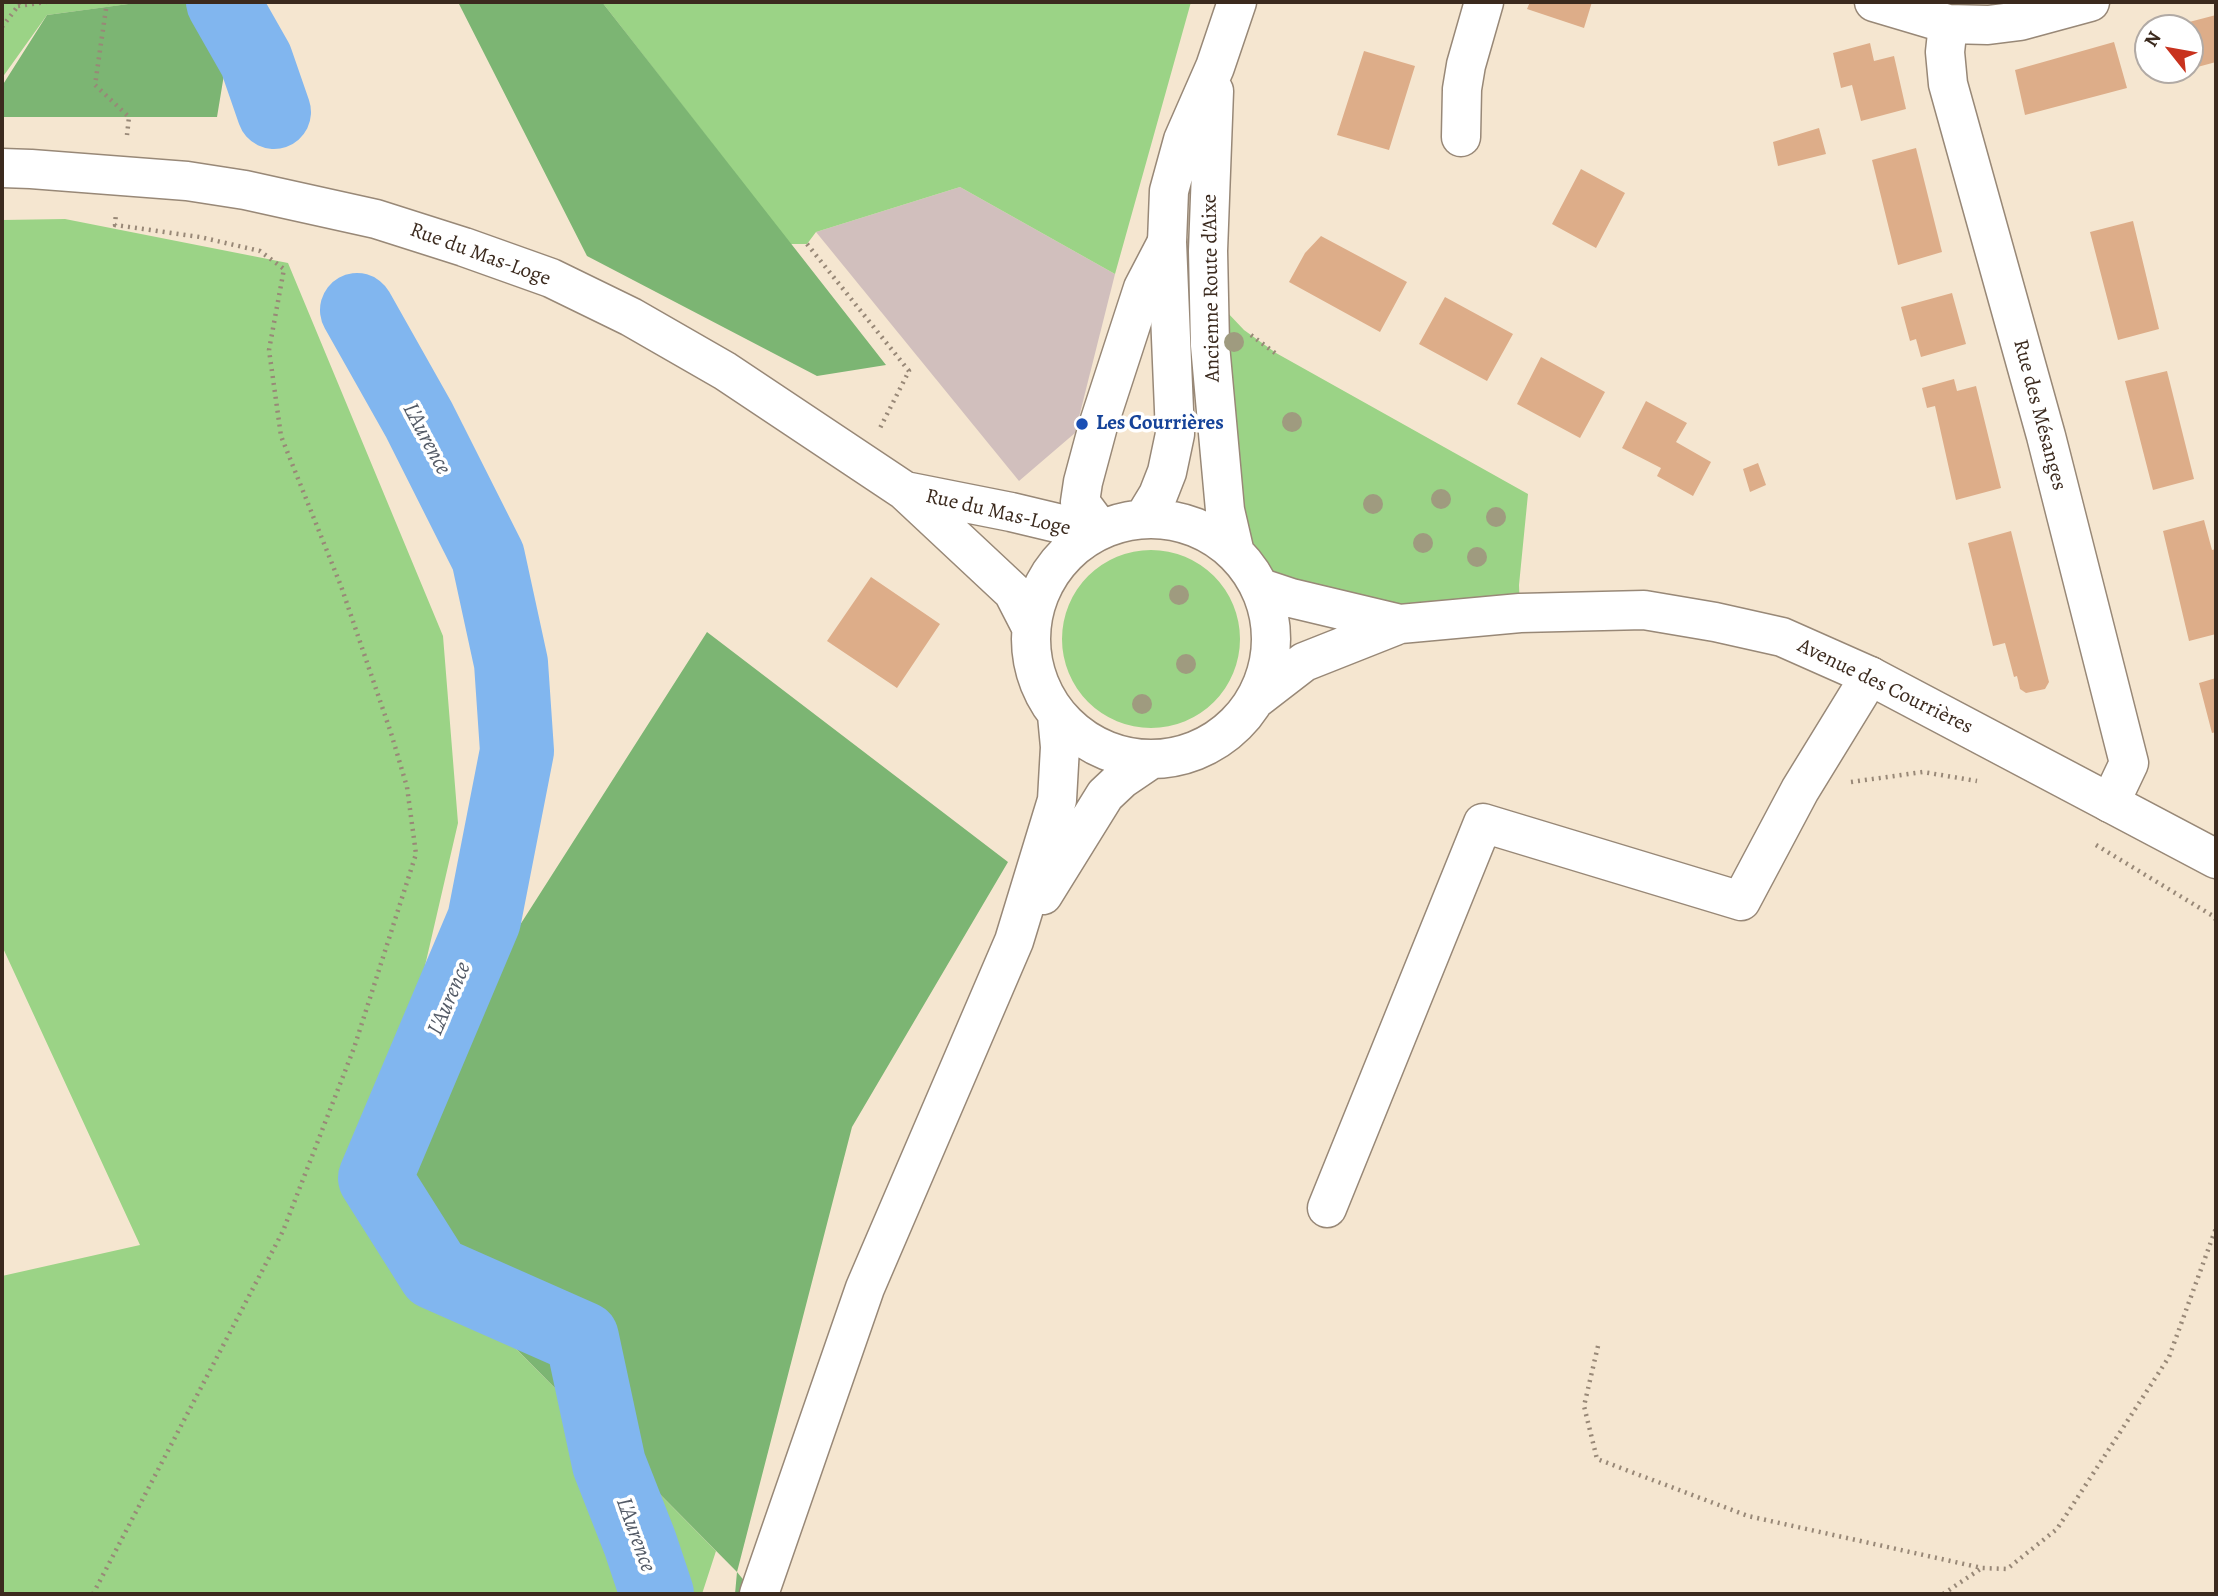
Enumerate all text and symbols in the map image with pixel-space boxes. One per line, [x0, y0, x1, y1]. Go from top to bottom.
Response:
north arrow [2134, 14, 2204, 84]
text: N [2138, 27, 2167, 52]
street label: Ancienne Route d'Aixe [1198, 194, 1226, 382]
street label: Rue du Mas-Loge [406, 218, 554, 292]
street label: Rue des Mésanges [2007, 337, 2071, 493]
water label: L'Aurence [396, 398, 456, 480]
place label: Les Courrières [1096, 411, 1224, 437]
marker: Les Courrières [1074, 416, 1090, 432]
street label: Rue du Mas-Loge [923, 484, 1073, 542]
street label: Avenue des Courrières [1793, 634, 1977, 740]
water label: L'Aurence [422, 958, 478, 1040]
water label: L'Aurence [609, 1494, 661, 1576]

